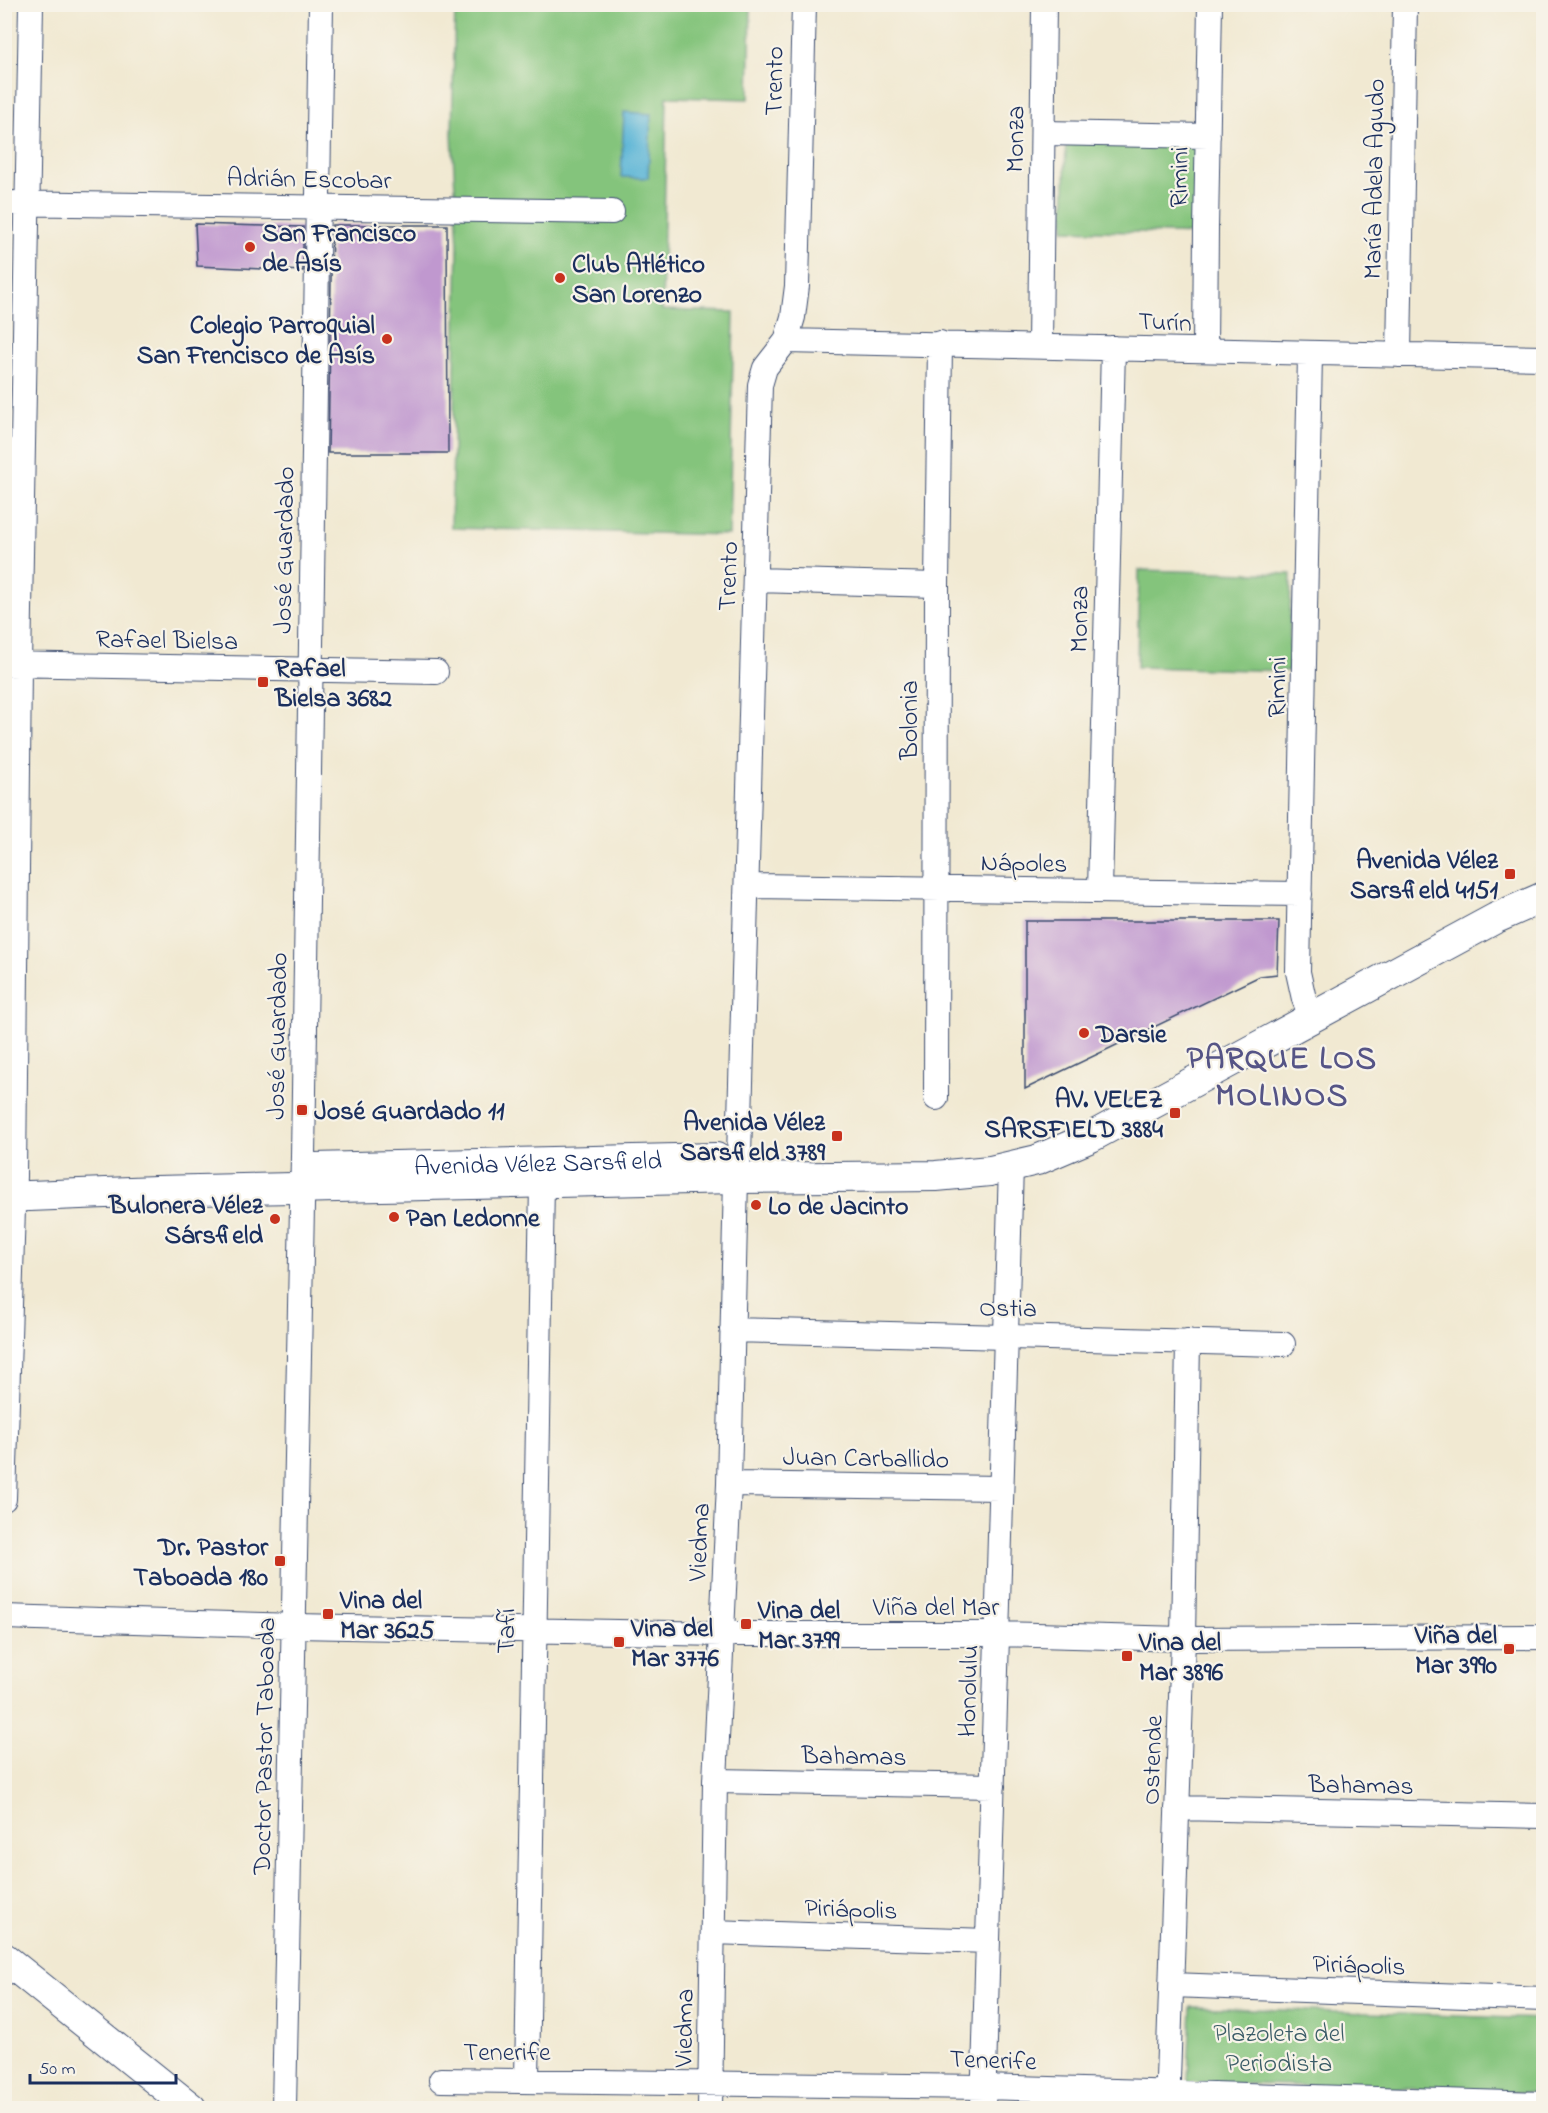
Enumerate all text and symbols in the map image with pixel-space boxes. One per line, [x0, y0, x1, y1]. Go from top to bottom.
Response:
street label: Trento [756, 46, 796, 116]
street label: María Adela Agudo [1355, 78, 1397, 280]
street label: Monza [997, 105, 1037, 173]
street label: Rimini [1161, 146, 1201, 208]
street label: Adrián Escobar [226, 161, 393, 201]
place label: San Francisco de Asís [262, 216, 416, 284]
marker: San Francisco de Asís [243, 240, 257, 254]
place label: Club Atlético San Lorenzo [572, 247, 705, 315]
marker: Club Atlético San Lorenzo [553, 271, 567, 285]
street label: Turín [1137, 304, 1192, 344]
place label: Colegio Parroquial San Frencisco de Asís [137, 308, 375, 376]
marker: Colegio Parroquial San Frencisco de Asís [380, 332, 394, 346]
street label: José Guardado [266, 466, 306, 634]
street label: Trento [710, 541, 750, 612]
street label: Monza [1061, 585, 1101, 653]
street label: Rafael Bielsa [95, 622, 239, 662]
place label: Rafael Bielsa 3682 [274, 651, 392, 719]
street label: Rimini [1259, 656, 1299, 718]
marker: Rafael Bielsa 3682 [256, 675, 270, 689]
street label: Bolonia [892, 680, 930, 761]
place label: Avenida Vélez Sarsfield 4151 [1350, 843, 1499, 911]
street label: Nápoles [980, 845, 1068, 885]
marker: Avenida Vélez Sarsfield 4151 [1503, 867, 1517, 881]
street label: José Guardado [259, 952, 299, 1120]
place label: Darsie [1095, 1017, 1168, 1055]
marker: Darsie [1077, 1026, 1091, 1040]
district label: PARQUE LOS MOLINOS [1187, 1037, 1377, 1121]
place label: AV. VELEZ SARSFIELD 3884 [984, 1082, 1163, 1150]
place label: José Guardado 11 [314, 1094, 505, 1132]
marker: José Guardado 11 [295, 1103, 309, 1117]
place label: Avenida Vélez Sarsfield 3789 [680, 1105, 826, 1173]
marker: AV. VELEZ SARSFIELD 3884 [1168, 1106, 1182, 1120]
marker: Avenida Vélez Sarsfield 3789 [830, 1129, 844, 1143]
street label: Avenida Vélez Sarsfield [414, 1143, 663, 1188]
place label: Bulonera Vélez Sársfield [108, 1188, 264, 1256]
place label: Lo de Jacinto [768, 1189, 908, 1227]
marker: Lo de Jacinto [749, 1198, 763, 1212]
place label: Pan Ledonne [406, 1201, 541, 1239]
marker: Pan Ledonne [387, 1210, 401, 1224]
marker: Bulonera Vélez Sársfield [268, 1212, 282, 1226]
street label: Ostia [979, 1290, 1037, 1330]
street label: Juan Carballido [782, 1440, 950, 1480]
street label: Viedma [680, 1502, 722, 1583]
place label: Dr. Pastor Taboada 180 [133, 1530, 269, 1598]
marker: Dr. Pastor Taboada 180 [273, 1554, 287, 1568]
place label: Vina del Mar 3625 [339, 1583, 434, 1651]
street label: Viña del Mar [872, 1590, 1000, 1628]
place label: Vina del Mar 3799 [757, 1593, 841, 1661]
marker: Vina del Mar 3625 [321, 1607, 335, 1621]
street label: Tafí [489, 1608, 527, 1654]
place label: Vina del Mar 3776 [630, 1611, 720, 1679]
street label: Doctor Pastor Taboada [245, 1617, 287, 1876]
marker: Vina del Mar 3799 [739, 1617, 753, 1631]
place label: Viña del Mar 3990 [1414, 1618, 1497, 1686]
place label: Vina del Mar 3896 [1138, 1625, 1224, 1693]
marker: Vina del Mar 3776 [612, 1635, 626, 1649]
marker: Viña del Mar 3990 [1502, 1642, 1516, 1656]
street label: Honolulu [949, 1644, 991, 1738]
marker: Vina del Mar 3896 [1120, 1649, 1134, 1663]
street label: Ostende [1133, 1714, 1175, 1806]
street label: Bahamas [800, 1738, 907, 1778]
street label: Bahamas [1307, 1767, 1414, 1807]
street label: Piriápolis [804, 1890, 898, 1932]
street label: Piriápolis [1312, 1946, 1406, 1988]
street label: Viedma [666, 1988, 706, 2069]
park label: Plazoleta del Periodista [1213, 2016, 1345, 2084]
street label: Tenerife [463, 2035, 551, 2073]
street label: Tenerife [949, 2041, 1038, 2083]
scale bar [30, 2047, 176, 2085]
text: 50 m [39, 2057, 76, 2083]

